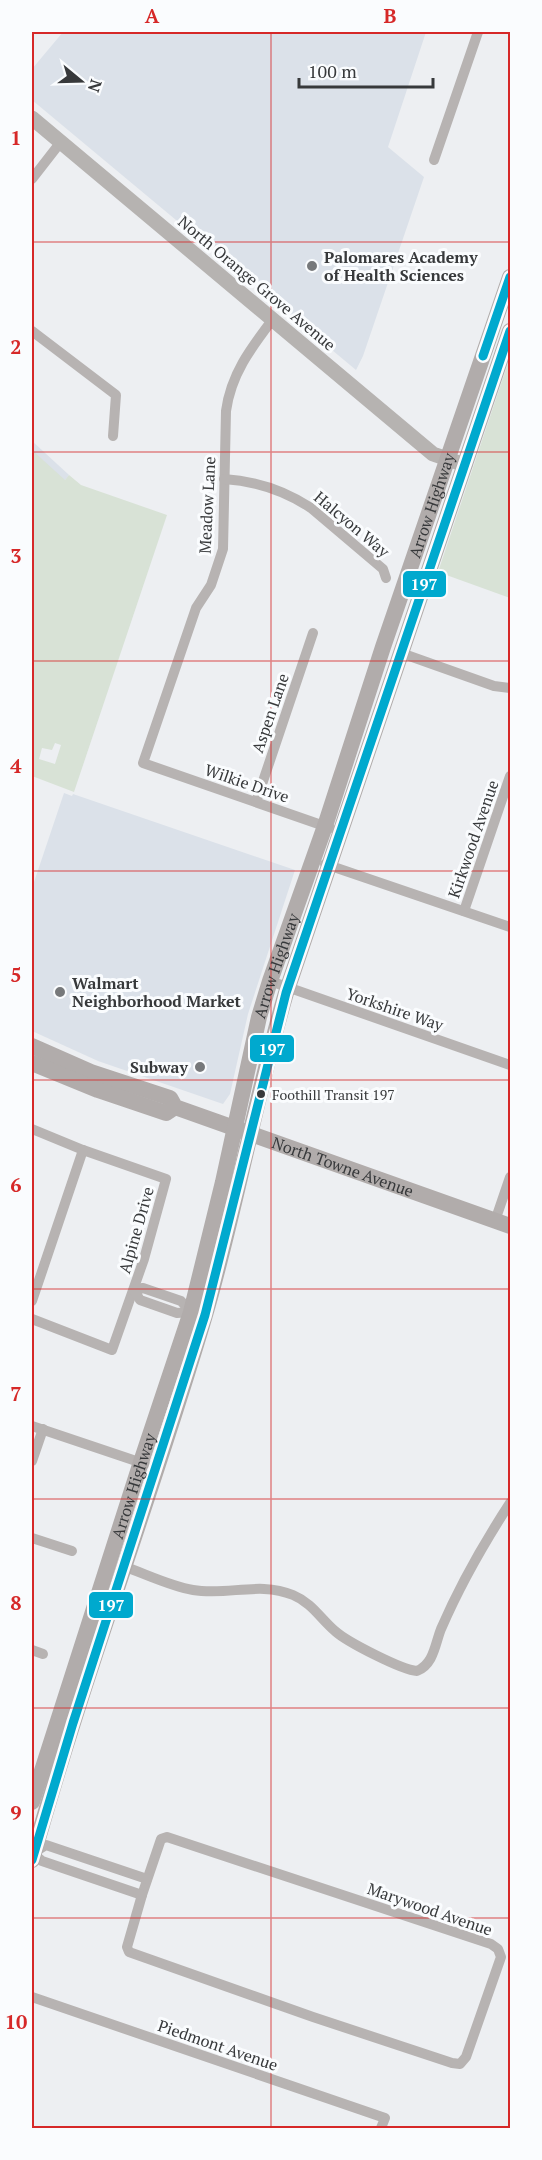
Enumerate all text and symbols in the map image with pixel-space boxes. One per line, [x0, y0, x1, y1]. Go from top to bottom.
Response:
text: A [145, 2, 160, 29]
text: B [384, 2, 397, 29]
north arrow [51, 51, 111, 111]
scale bar [299, 51, 432, 89]
text: 100 m [308, 59, 357, 83]
text: N [83, 77, 108, 95]
text: 1 [10, 124, 22, 151]
street label: North Orange Grove Avenue [174, 210, 340, 356]
place label: Palomares Academy of Health Sciences [324, 246, 478, 286]
marker: Palomares Academy of Health Sciences [305, 259, 319, 273]
text: 2 [10, 333, 22, 360]
street label: Arrow Highway [403, 449, 460, 561]
street label: Meadow Lane [193, 456, 221, 554]
street label: Halcyon Way [310, 486, 395, 563]
text: 3 [10, 542, 22, 569]
line badge: 197 [402, 570, 447, 598]
text: 197 [410, 573, 438, 595]
street label: Aspen Lane [246, 670, 294, 756]
text: 4 [10, 752, 22, 779]
street label: Wilkie Drive [202, 758, 292, 808]
street label: Kirkwood Avenue [442, 777, 504, 901]
street label: Arrow Highway [248, 909, 304, 1021]
text: 5 [10, 961, 22, 988]
place label: Walmart Neighborhood Market [72, 972, 242, 1012]
street label: Yorkshire Way [343, 982, 447, 1036]
marker: Walmart Neighborhood Market [53, 985, 67, 999]
line badge: 197 [249, 1034, 295, 1063]
text: 197 [258, 1038, 286, 1060]
place label: Subway [130, 1056, 189, 1078]
marker: Subway [193, 1060, 207, 1074]
place label: Foothill Transit 197 [272, 1085, 395, 1104]
marker: Foothill Transit 197 [255, 1088, 267, 1100]
street label: North Towne Avenue [269, 1131, 417, 1202]
text: 6 [10, 1171, 22, 1198]
street label: Alpine Drive [113, 1184, 159, 1276]
text: 7 [10, 1380, 22, 1407]
street label: Arrow Highway [106, 1429, 161, 1541]
text: 8 [10, 1589, 22, 1616]
line badge: 197 [88, 1591, 134, 1619]
text: 197 [97, 1594, 125, 1616]
text: 9 [10, 1799, 22, 1826]
street label: Marywood Avenue [365, 1877, 495, 1941]
text: 10 [5, 2008, 27, 2035]
street label: Piedmont Avenue [155, 2014, 281, 2076]

